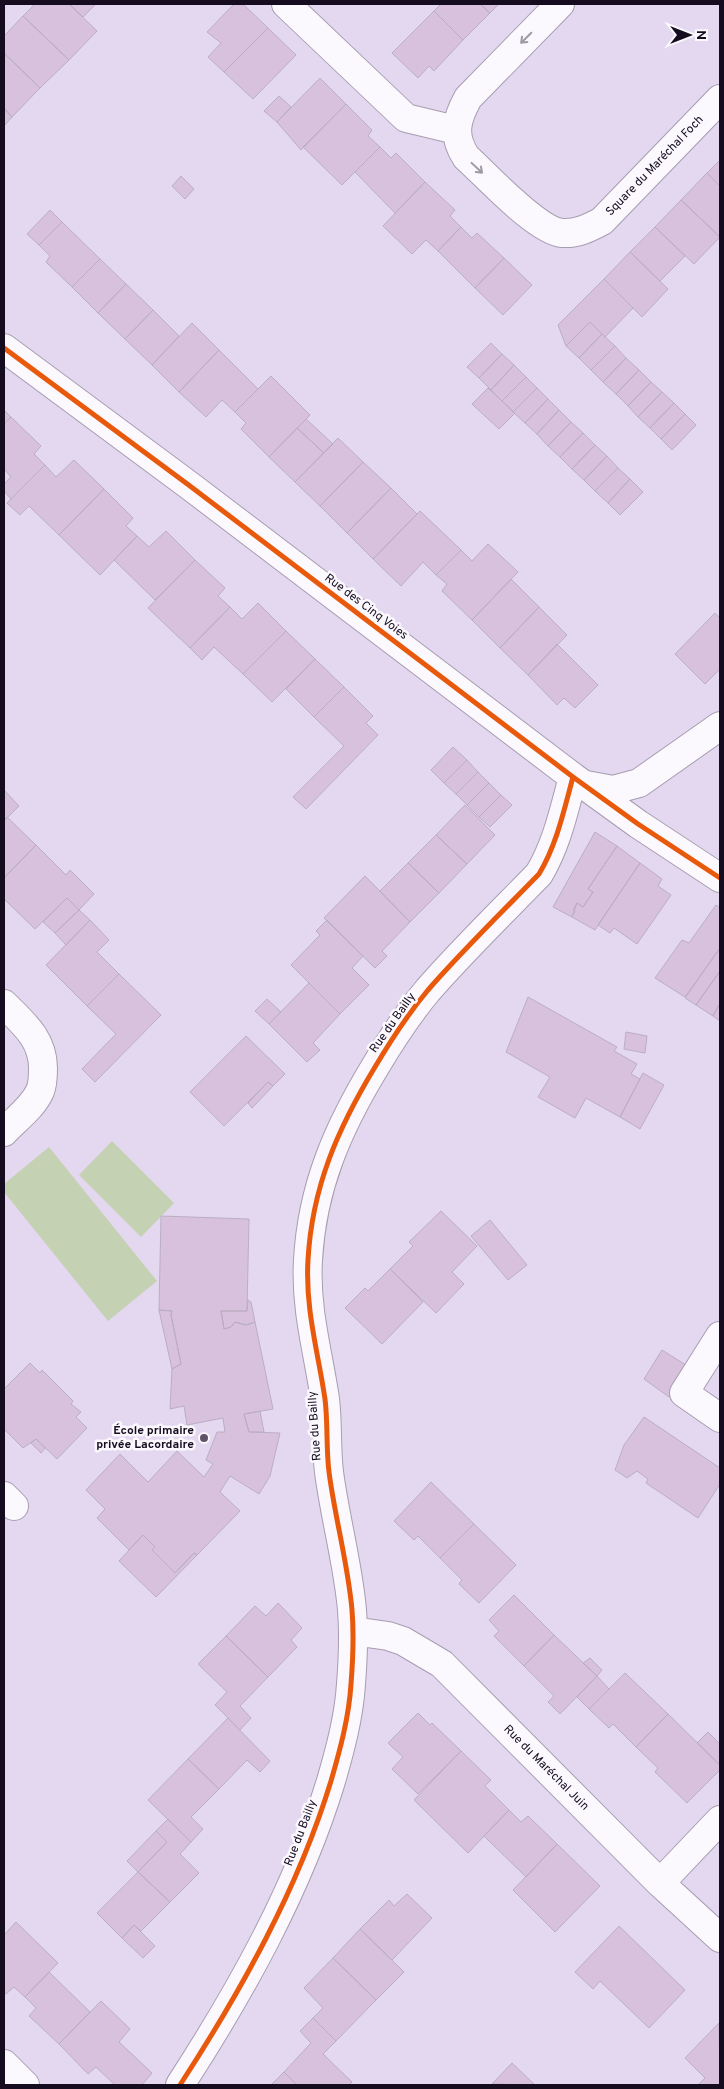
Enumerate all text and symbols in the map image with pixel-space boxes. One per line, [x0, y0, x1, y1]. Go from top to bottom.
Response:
north arrow [664, 10, 714, 60]
text: N [692, 30, 709, 40]
one-way arrow [520, 32, 532, 44]
street label: Square du Maréchal Foch [603, 112, 707, 220]
one-way arrow [471, 162, 484, 174]
street label: Rue des Cinq Voies [321, 570, 411, 644]
street label: Rue du Bailly [366, 990, 420, 1056]
street label: Rue du Bailly [305, 1390, 325, 1462]
place label: École primaire privée Lacordaire [96, 1423, 194, 1453]
marker: École primaire privée Lacordaire [198, 1432, 210, 1444]
street label: Rue du Maréchal Juin [500, 1722, 592, 1814]
street label: Rue du Bailly [281, 1797, 321, 1869]

